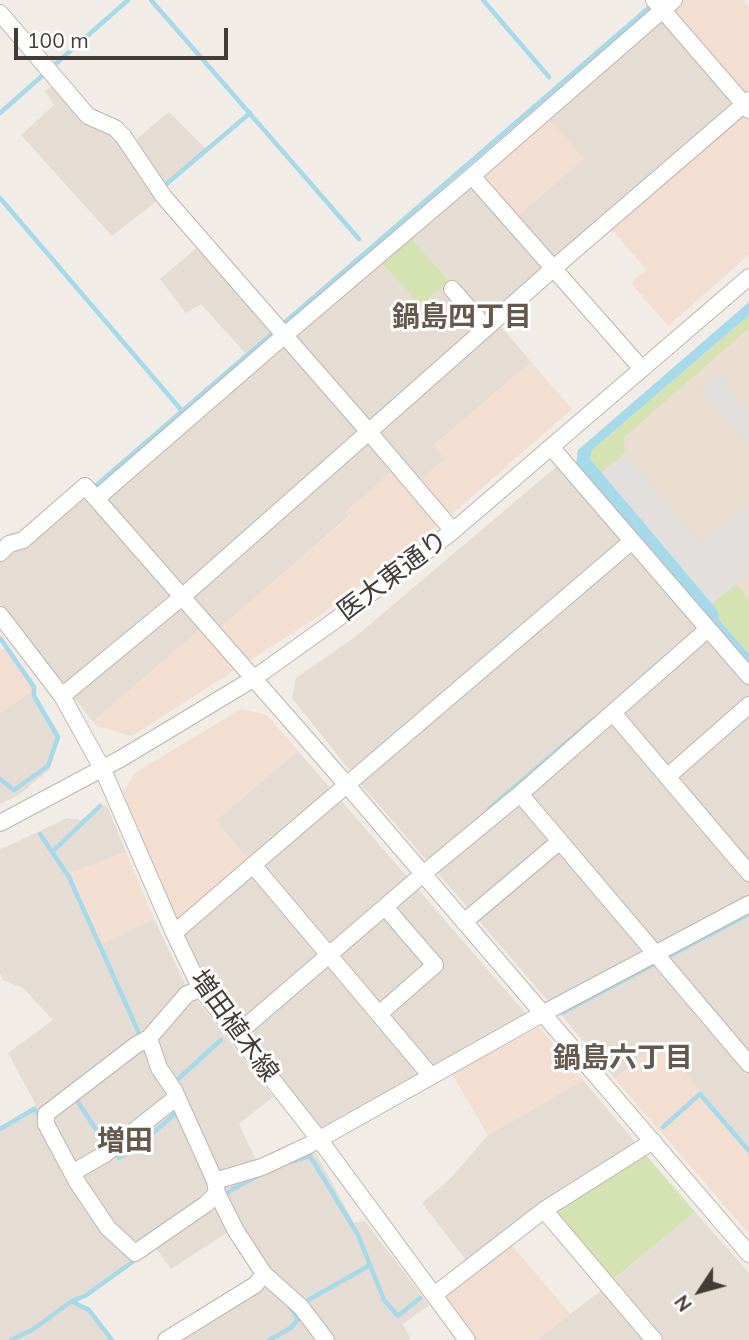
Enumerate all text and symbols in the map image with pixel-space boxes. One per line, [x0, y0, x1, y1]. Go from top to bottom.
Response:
scale bar [18, 14, 231, 58]
text: 100 m [27, 27, 89, 53]
district label: 鍋島四丁目 [392, 301, 532, 335]
street label: 医大東通り [332, 524, 454, 628]
street label: 増田植木線 [183, 964, 285, 1088]
district label: 鍋島六丁目 [553, 1042, 693, 1076]
district label: 増田 [97, 1125, 153, 1159]
north arrow [665, 1256, 735, 1326]
text: N [669, 1290, 697, 1316]

